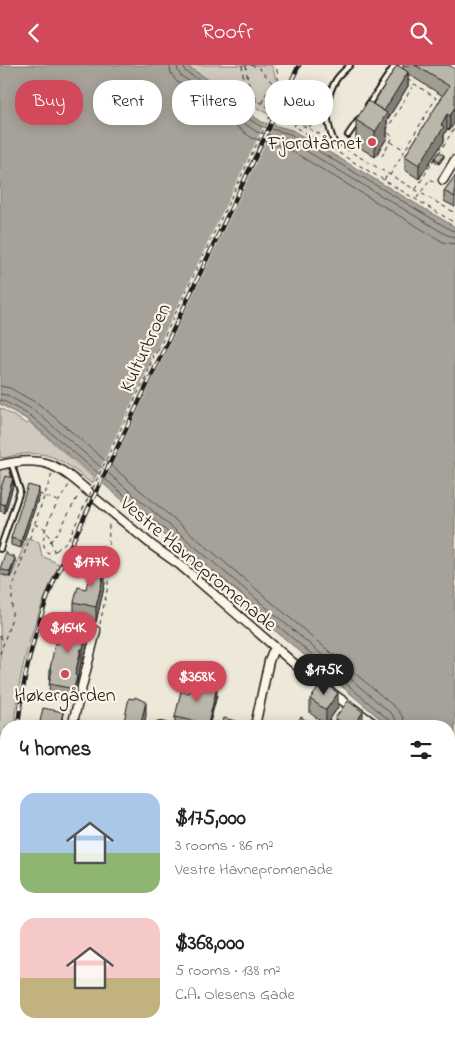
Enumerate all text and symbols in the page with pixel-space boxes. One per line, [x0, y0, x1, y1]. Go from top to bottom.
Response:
text: Roofr [202, 17, 253, 49]
icon: back [20, 19, 48, 47]
icon: search [407, 19, 435, 47]
chip: Buy [15, 80, 83, 125]
chip: Rent [93, 80, 162, 125]
chip: Filters [172, 80, 255, 125]
chip: New [265, 80, 333, 125]
place label: Fjordtårnet [267, 130, 362, 159]
marker: Fjordtårnet [366, 136, 378, 148]
street label: Kulturbroen [113, 299, 179, 397]
street label: Vestre Havnepromenade [112, 490, 282, 639]
pin: $177K [56, 545, 126, 588]
text: $177K [73, 550, 109, 574]
pin: $164K [33, 611, 103, 654]
text: $164K [50, 616, 86, 640]
pin: $175K [289, 653, 359, 696]
text: $175K [305, 658, 343, 682]
pin: $368K [162, 661, 232, 703]
text: $368K [178, 665, 216, 689]
marker: Høkergården [59, 668, 71, 680]
place label: Høkergården [14, 682, 116, 712]
text: 4 homes [20, 735, 91, 765]
icon: filters [407, 736, 435, 764]
text: $175,000 [175, 804, 246, 834]
icon: home [60, 813, 120, 873]
text: 3 rooms · 86 m² [175, 834, 273, 858]
text: Vestre Havnepromenade [175, 858, 333, 882]
text: $368,000 [175, 929, 244, 959]
icon: home [60, 938, 120, 998]
text: 5 rooms · 138 m² [175, 959, 281, 983]
text: C.A. Olesens Gade [175, 983, 295, 1007]

